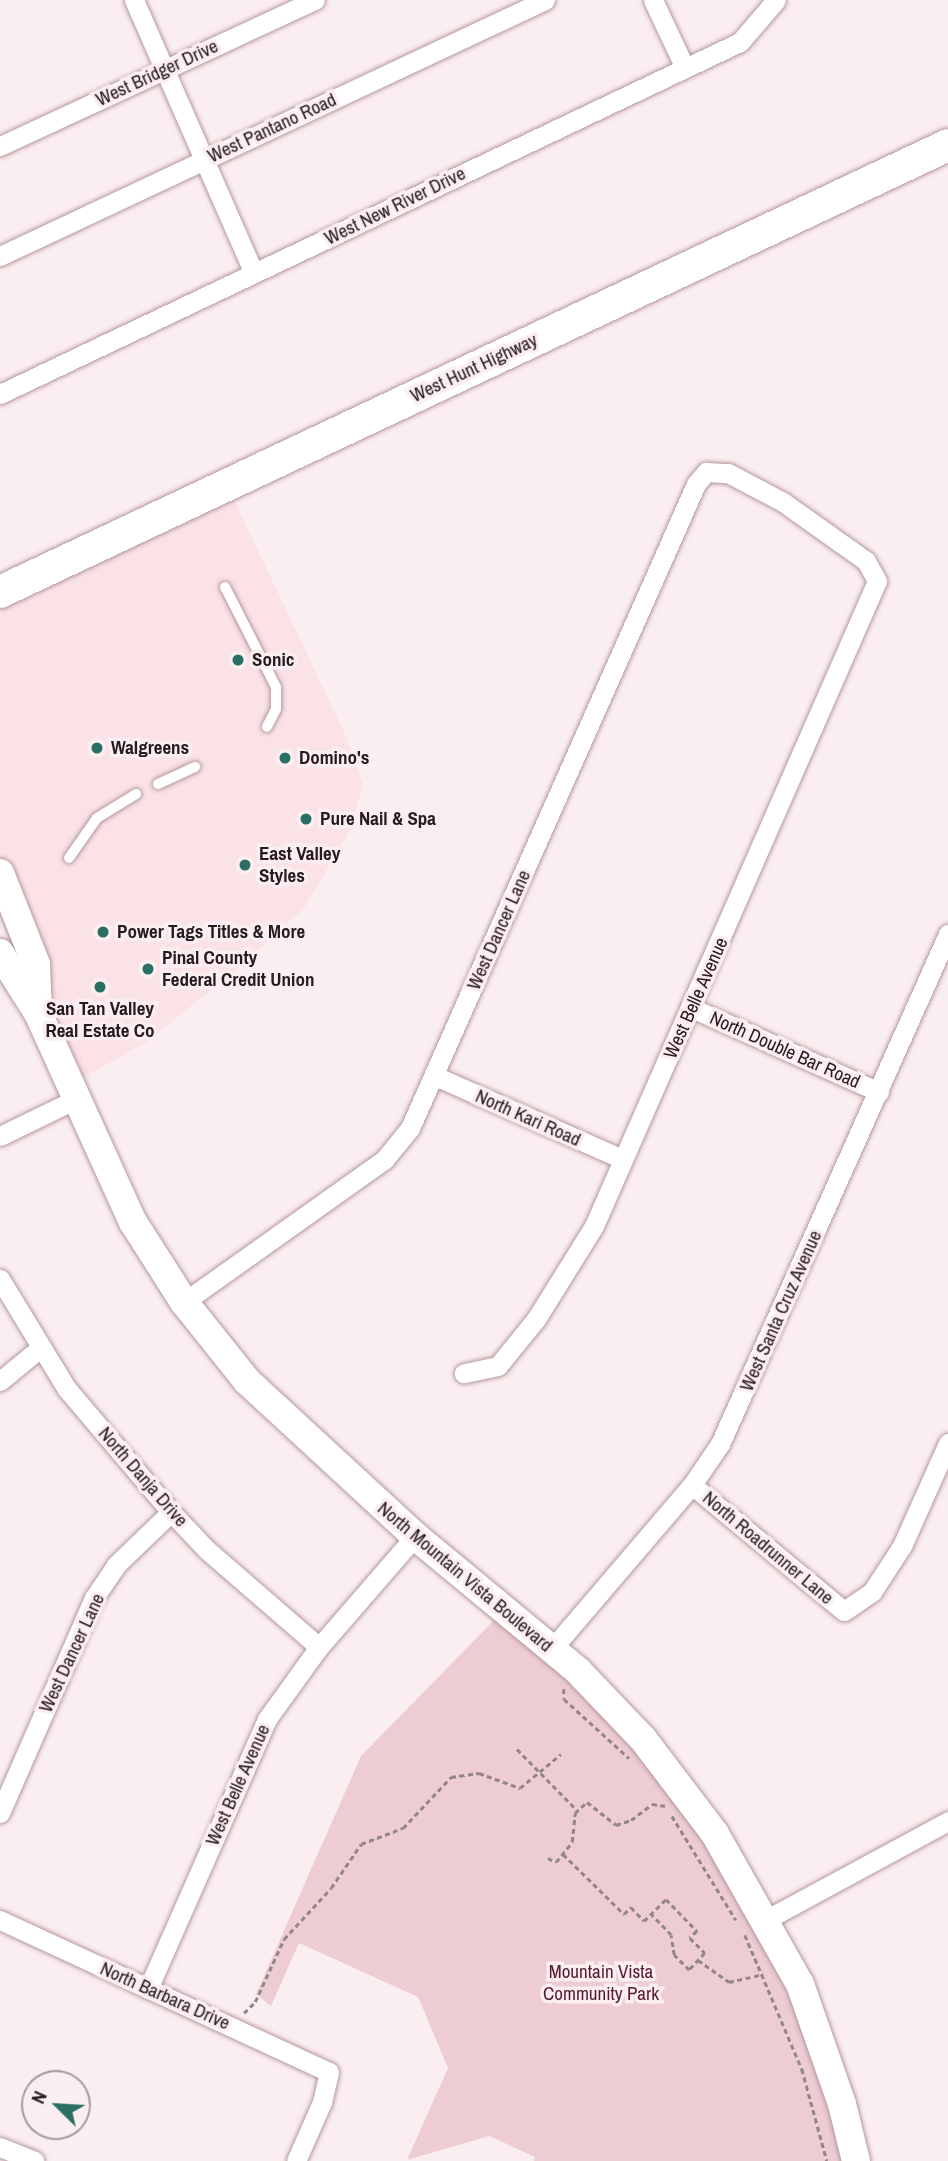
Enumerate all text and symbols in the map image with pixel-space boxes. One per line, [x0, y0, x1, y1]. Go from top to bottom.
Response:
street label: West Bridger Drive [92, 35, 222, 111]
street label: West Pantano Road [204, 88, 340, 168]
street label: West New River Drive [321, 162, 469, 250]
street label: West Hunt Highway [407, 329, 541, 407]
place label: Sonic [252, 649, 294, 671]
marker: Sonic [230, 652, 246, 668]
place label: Walgreens [111, 737, 189, 759]
marker: Walgreens [89, 740, 105, 756]
place label: Domino's [299, 747, 369, 769]
marker: Domino's [277, 750, 293, 766]
place label: Pure Nail & Spa [320, 808, 436, 830]
marker: Pure Nail & Spa [298, 811, 314, 827]
place label: East Valley Styles [259, 843, 340, 887]
marker: East Valley Styles [237, 857, 253, 873]
street label: West Dancer Lane [462, 867, 536, 993]
place label: Power Tags Titles & More [117, 921, 305, 943]
marker: Power Tags Titles & More [95, 924, 111, 940]
street label: West Belle Avenue [659, 933, 733, 1063]
place label: Pinal County Federal Credit Union [162, 947, 314, 991]
marker: Pinal County Federal Credit Union [140, 961, 156, 977]
marker: San Tan Valley Real Estate Co [92, 979, 108, 995]
place label: San Tan Valley Real Estate Co [45, 998, 155, 1042]
street label: North Double Bar Road [706, 1007, 864, 1093]
street label: North Kari Road [472, 1085, 584, 1151]
street label: West Santa Cruz Avenue [735, 1227, 827, 1395]
street label: North Danja Drive [93, 1422, 193, 1532]
street label: North Roadrunner Lane [698, 1487, 838, 1609]
street label: North Mountain Vista Boulevard [373, 1497, 557, 1657]
street label: West Dancer Lane [34, 1590, 110, 1716]
street label: West Belle Avenue [201, 1720, 275, 1850]
street label: North Barbara Drive [97, 1957, 233, 2035]
park label: Mountain Vista Community Park [543, 1961, 659, 2005]
north arrow [21, 2070, 91, 2140]
text: N [24, 2087, 53, 2108]

